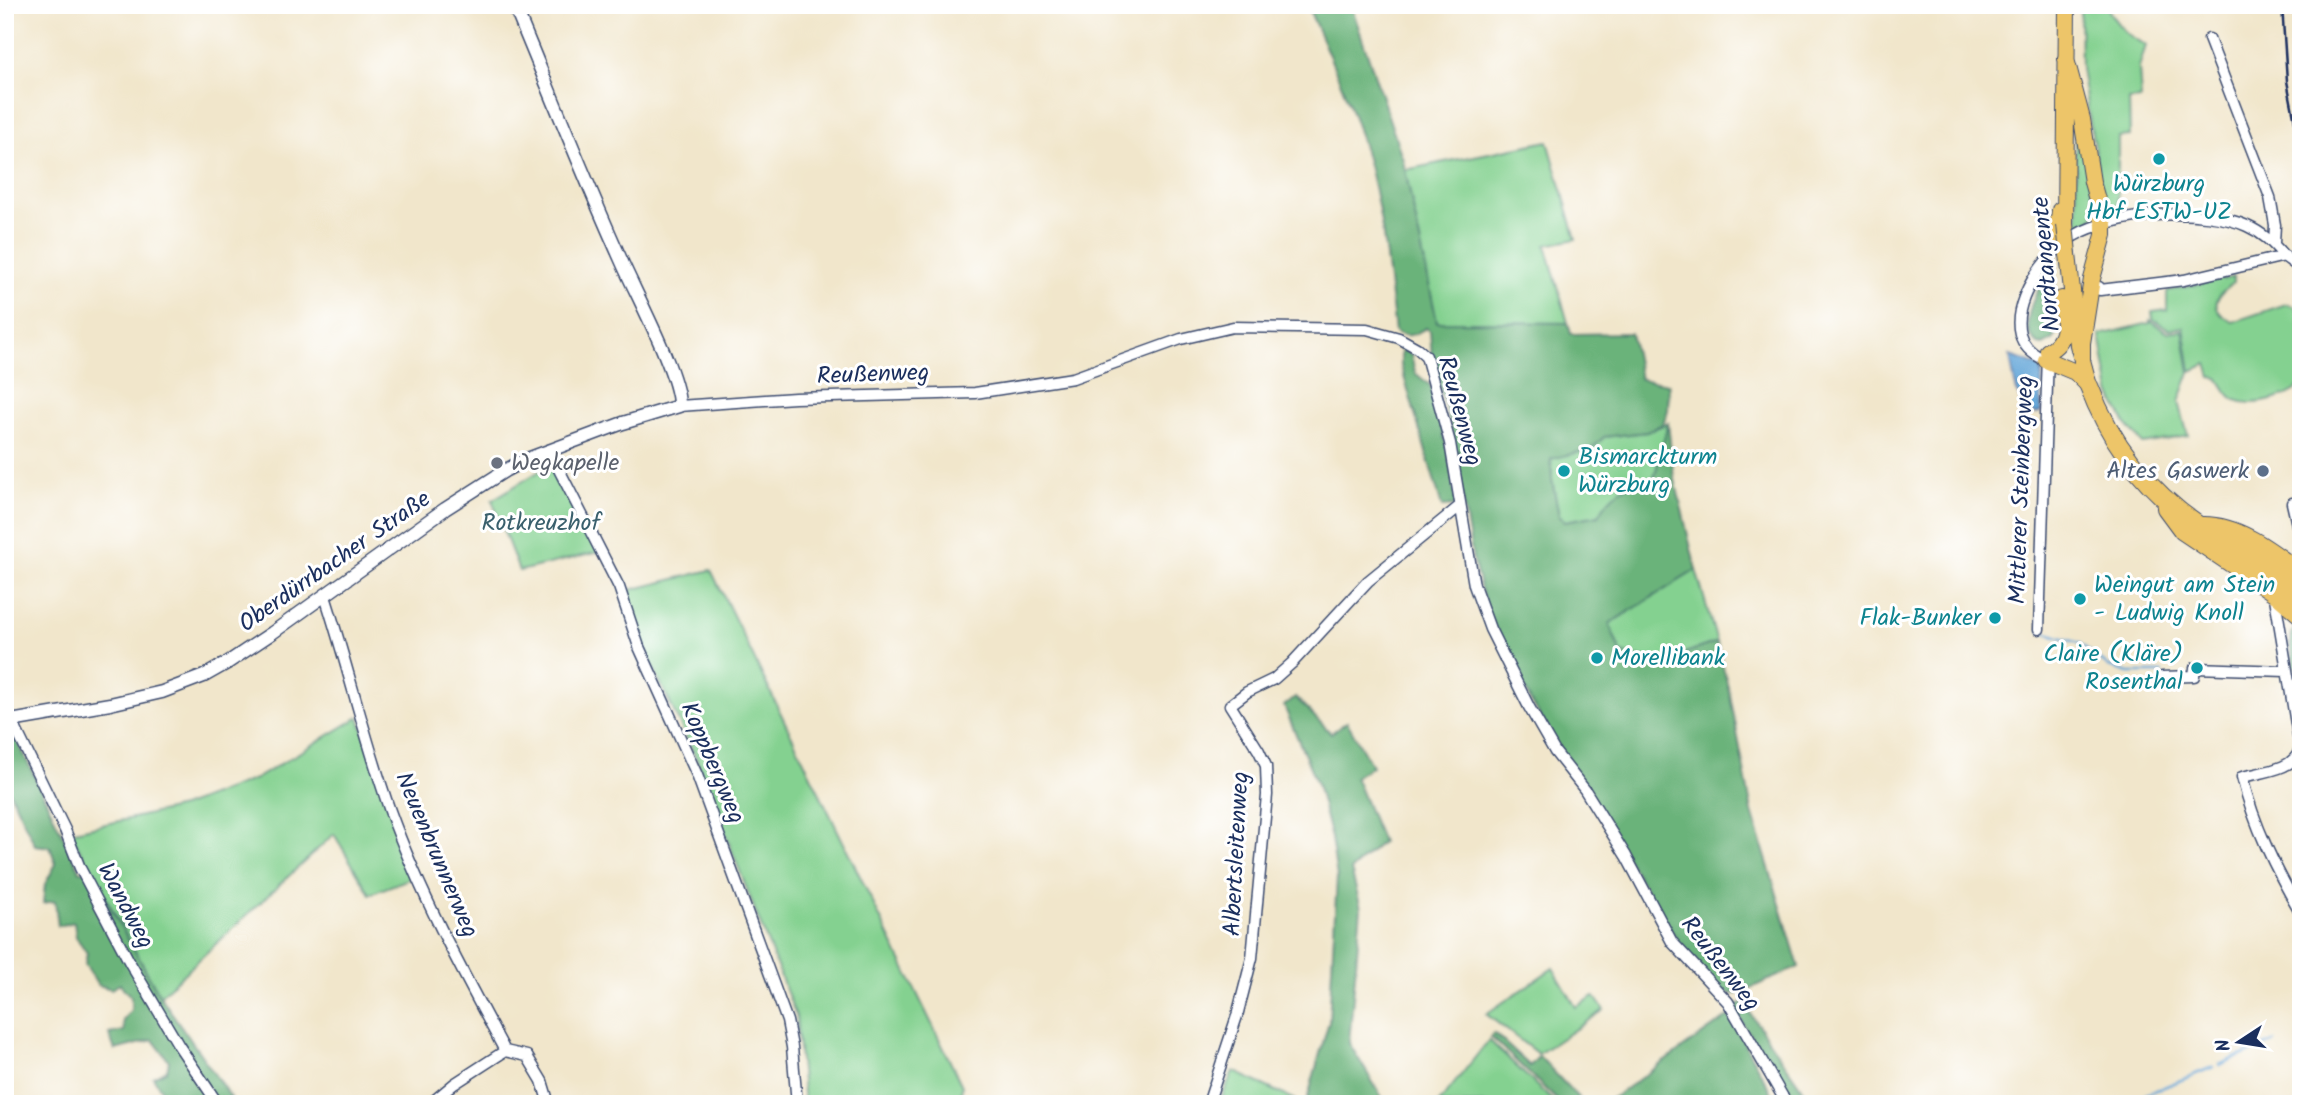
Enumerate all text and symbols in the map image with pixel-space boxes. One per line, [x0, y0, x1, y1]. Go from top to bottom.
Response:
marker: Würzburg Hbf ESTW-UZ [2151, 151, 2167, 167]
place label: Würzburg Hbf ESTW-UZ [2086, 165, 2232, 232]
street label: Nordtangente [2022, 195, 2072, 333]
street label: Reußenweg [1426, 352, 1492, 470]
street label: Reußenweg [816, 354, 930, 396]
street label: Mittlerer Steinbergweg [1999, 375, 2045, 605]
place label: Bismarckturm Würzburg [1578, 438, 1717, 505]
place label: Wegkapelle [511, 444, 620, 483]
place label: Altes Gaswerk [2106, 452, 2250, 491]
marker: Wegkapelle [489, 455, 505, 471]
marker: Bismarckturm Würzburg [1556, 463, 1572, 479]
marker: Altes Gaswerk [2255, 463, 2271, 479]
street label: Oberdürrbacher Straße [231, 481, 439, 643]
park label: Rotkreuzhof [481, 504, 603, 543]
place label: Weingut am Stein - Ludwig Knoll [2094, 566, 2275, 633]
marker: Weingut am Stein - Ludwig Knoll [2072, 591, 2088, 607]
place label: Flak-Bunker [1859, 599, 1983, 638]
marker: Flak-Bunker [1987, 610, 2003, 626]
place label: Claire (Kläre) Rosenthal [2044, 635, 2183, 702]
place label: Morellibank [1611, 639, 1726, 678]
marker: Morellibank [1589, 650, 1605, 666]
marker: Claire (Kläre) Rosenthal [2189, 660, 2205, 676]
street label: Koppbergweg [669, 696, 755, 830]
street label: Neuenbrunnerweg [383, 766, 489, 944]
street label: Albertsleitenweg [1213, 771, 1261, 937]
street label: Wandweg [86, 856, 164, 956]
street label: Reußenweg [1670, 908, 1770, 1020]
north arrow [2204, 1007, 2274, 1078]
text: N [2208, 1036, 2240, 1054]

